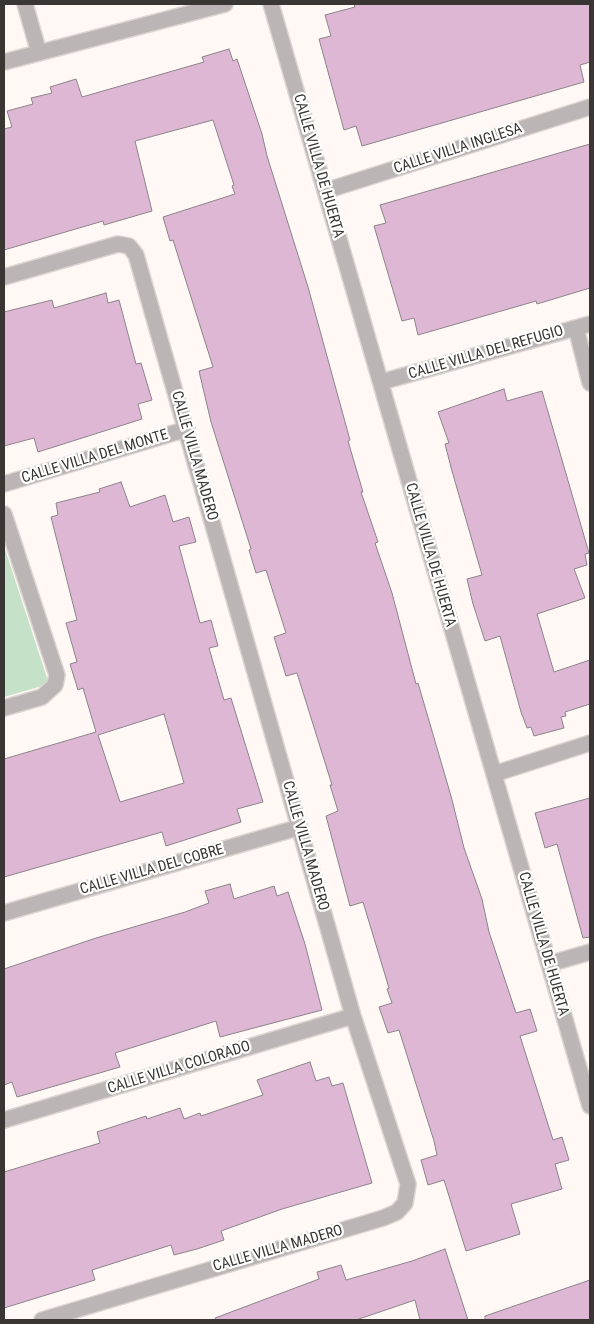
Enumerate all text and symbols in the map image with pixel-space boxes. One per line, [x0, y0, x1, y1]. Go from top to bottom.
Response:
street label: CALLE VILLA DE HUERTA [289, 92, 347, 240]
street label: CALLE VILLA INGLESA [392, 120, 524, 178]
street label: CALLE VILLA DEL REFUGIO [406, 322, 566, 384]
street label: CALLE VILLA MADERO [167, 389, 221, 523]
street label: CALLE VILLA DEL MONTE [20, 426, 170, 488]
street label: CALLE VILLA DE HUERTA [401, 481, 459, 629]
street label: CALLE VILLA MADERO [278, 779, 332, 913]
street label: CALLE VILLA DEL COBRE [78, 841, 226, 899]
street label: CALLE VILLA DE HUERTA [514, 870, 572, 1018]
street label: CALLE VILLA COLORADO [105, 1038, 253, 1098]
street label: CALLE VILLA MADERO [211, 1222, 345, 1276]

